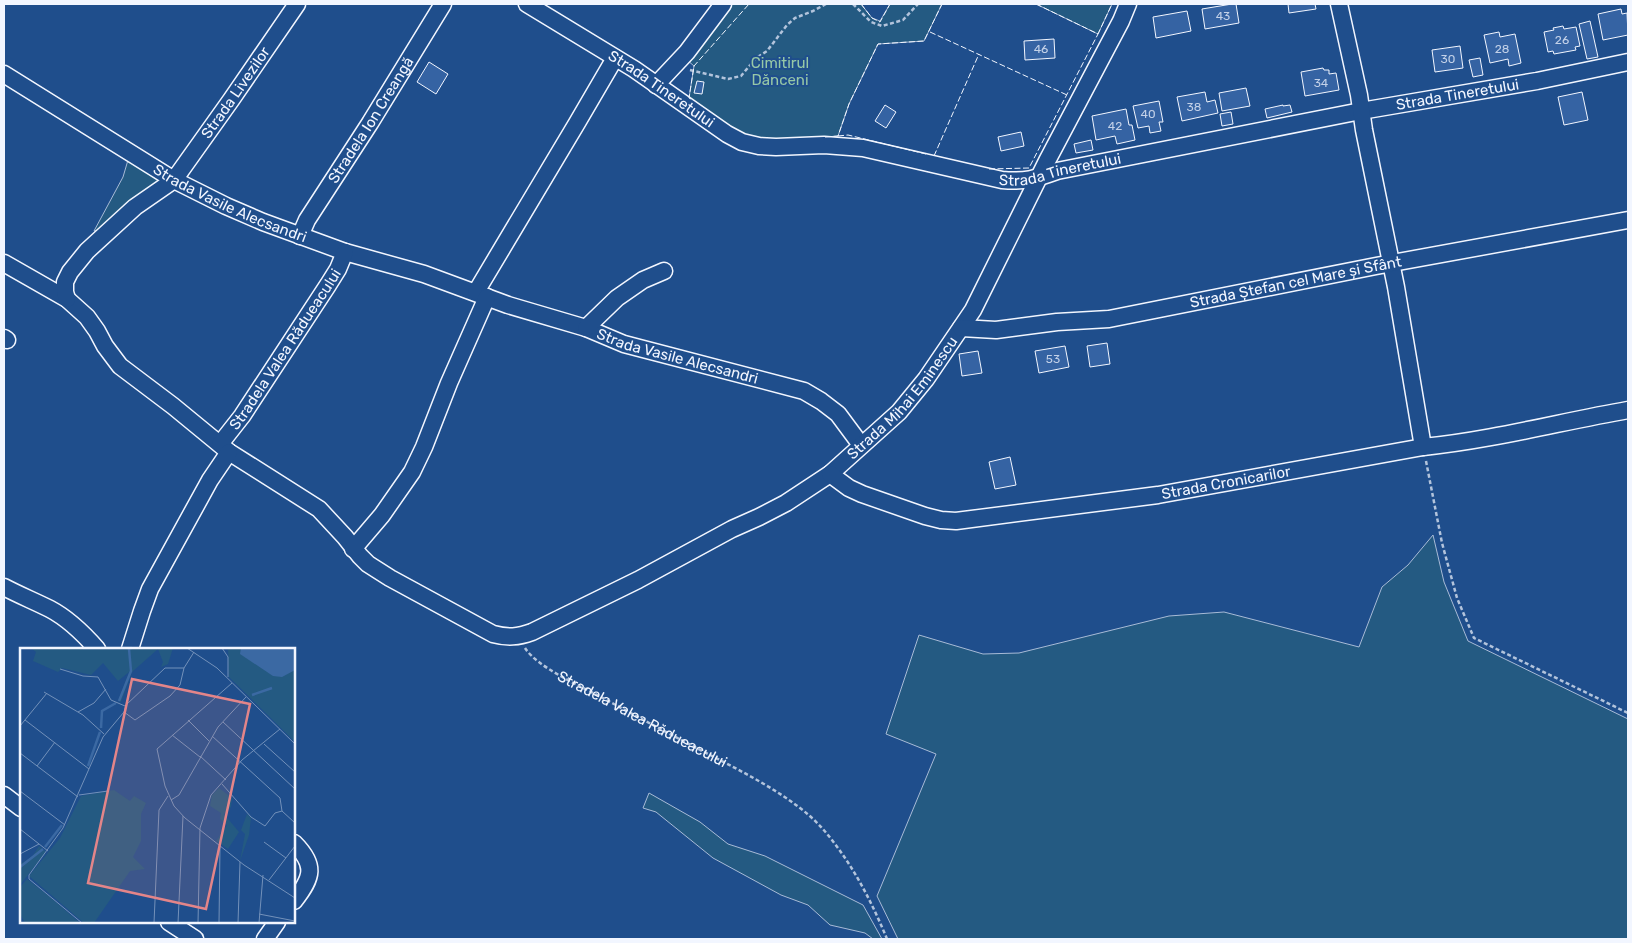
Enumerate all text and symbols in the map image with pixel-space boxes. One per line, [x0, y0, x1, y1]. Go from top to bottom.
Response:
house number: 43 [1216, 9, 1230, 23]
house number: 26 [1555, 33, 1569, 47]
house number: 46 [1034, 42, 1048, 56]
house number: 28 [1495, 42, 1509, 56]
street label: Strada Livezilor [197, 43, 274, 142]
street label: Strada Tineretului [605, 47, 718, 131]
house number: 30 [1441, 52, 1455, 66]
street label: Stradela Ion Creangă [324, 54, 417, 187]
park label: Cimitirul Dănceni [751, 54, 809, 89]
street label: Strada Tineretului [1395, 75, 1520, 114]
house number: 34 [1314, 76, 1329, 90]
house number: 38 [1187, 100, 1201, 114]
house number: 40 [1140, 107, 1156, 121]
house number: 42 [1108, 119, 1122, 133]
street label: Strada Tineretului [998, 150, 1123, 190]
street label: Strada Vasile Alecsandri [150, 160, 309, 246]
street label: Strada Ștefan cel Mare și Sfânt [1188, 252, 1403, 312]
street label: Stradela Valea Rădueacului [225, 266, 345, 434]
street label: Strada Vasile Alecsandri [594, 325, 760, 388]
street label: Strada Mihai Eminescu [843, 333, 961, 463]
house number: 53 [1046, 352, 1060, 366]
street label: Strada Cronicarilor [1160, 462, 1292, 503]
inset map [20, 648, 295, 923]
street label: Stradela Valea Rădueacului [554, 667, 730, 771]

